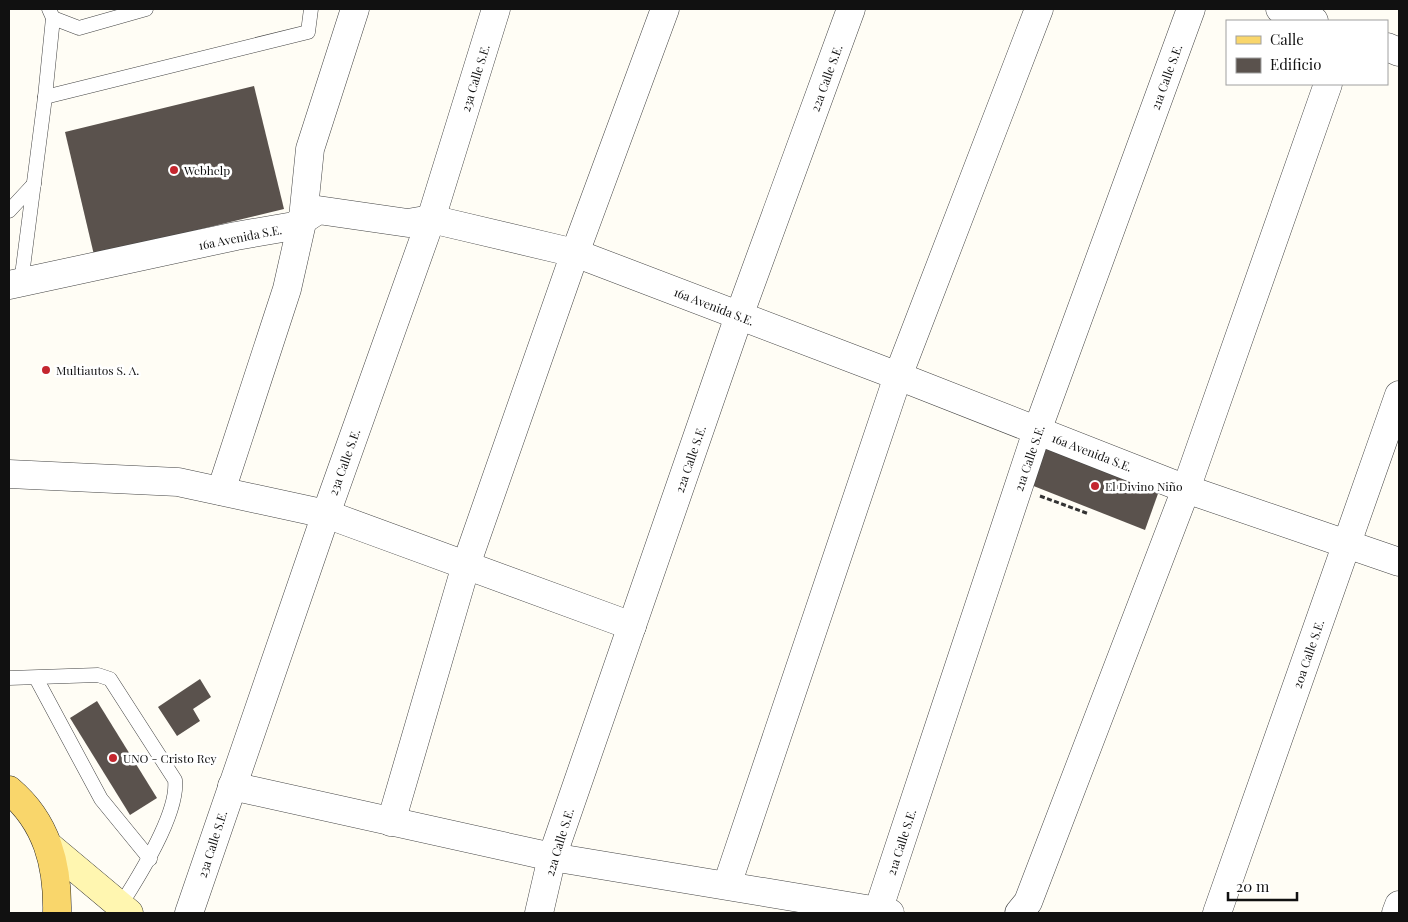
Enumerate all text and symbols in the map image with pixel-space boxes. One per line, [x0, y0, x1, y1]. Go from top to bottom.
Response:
legend [1226, 20, 1388, 85]
text: Calle [1270, 29, 1304, 49]
street label: 23a Calle S.E. [457, 42, 493, 114]
street label: 22a Calle S.E. [806, 42, 846, 114]
street label: 21a Calle S.E. [1147, 42, 1185, 112]
text: Edificio [1270, 54, 1321, 74]
place label: Webhelp [183, 162, 230, 178]
marker: Webhelp [168, 164, 180, 176]
street label: 16a Avenida S.E. [197, 221, 283, 253]
street label: 16a Avenida S.E. [672, 283, 756, 329]
place label: Multiautos S. A. [56, 362, 139, 378]
marker: Multiautos S. A. [40, 364, 52, 376]
street label: 22a Calle S.E. [671, 423, 709, 495]
street label: 21a Calle S.E. [1010, 423, 1048, 493]
street label: 23a Calle S.E. [325, 426, 363, 498]
street label: 16a Avenida S.E. [1050, 429, 1134, 475]
place label: El Divino Niño [1105, 478, 1183, 494]
marker: El Divino Niño [1089, 480, 1101, 492]
street label: 20a Calle S.E. [1289, 618, 1327, 690]
place label: UNO - Cristo Rey [123, 750, 217, 766]
marker: UNO - Cristo Rey [107, 752, 119, 764]
street label: 22a Calle S.E. [541, 806, 577, 878]
street label: 21a Calle S.E. [883, 807, 919, 877]
street label: 23a Calle S.E. [194, 808, 230, 880]
scale bar [1228, 870, 1297, 902]
text: 20 m [1236, 876, 1270, 896]

